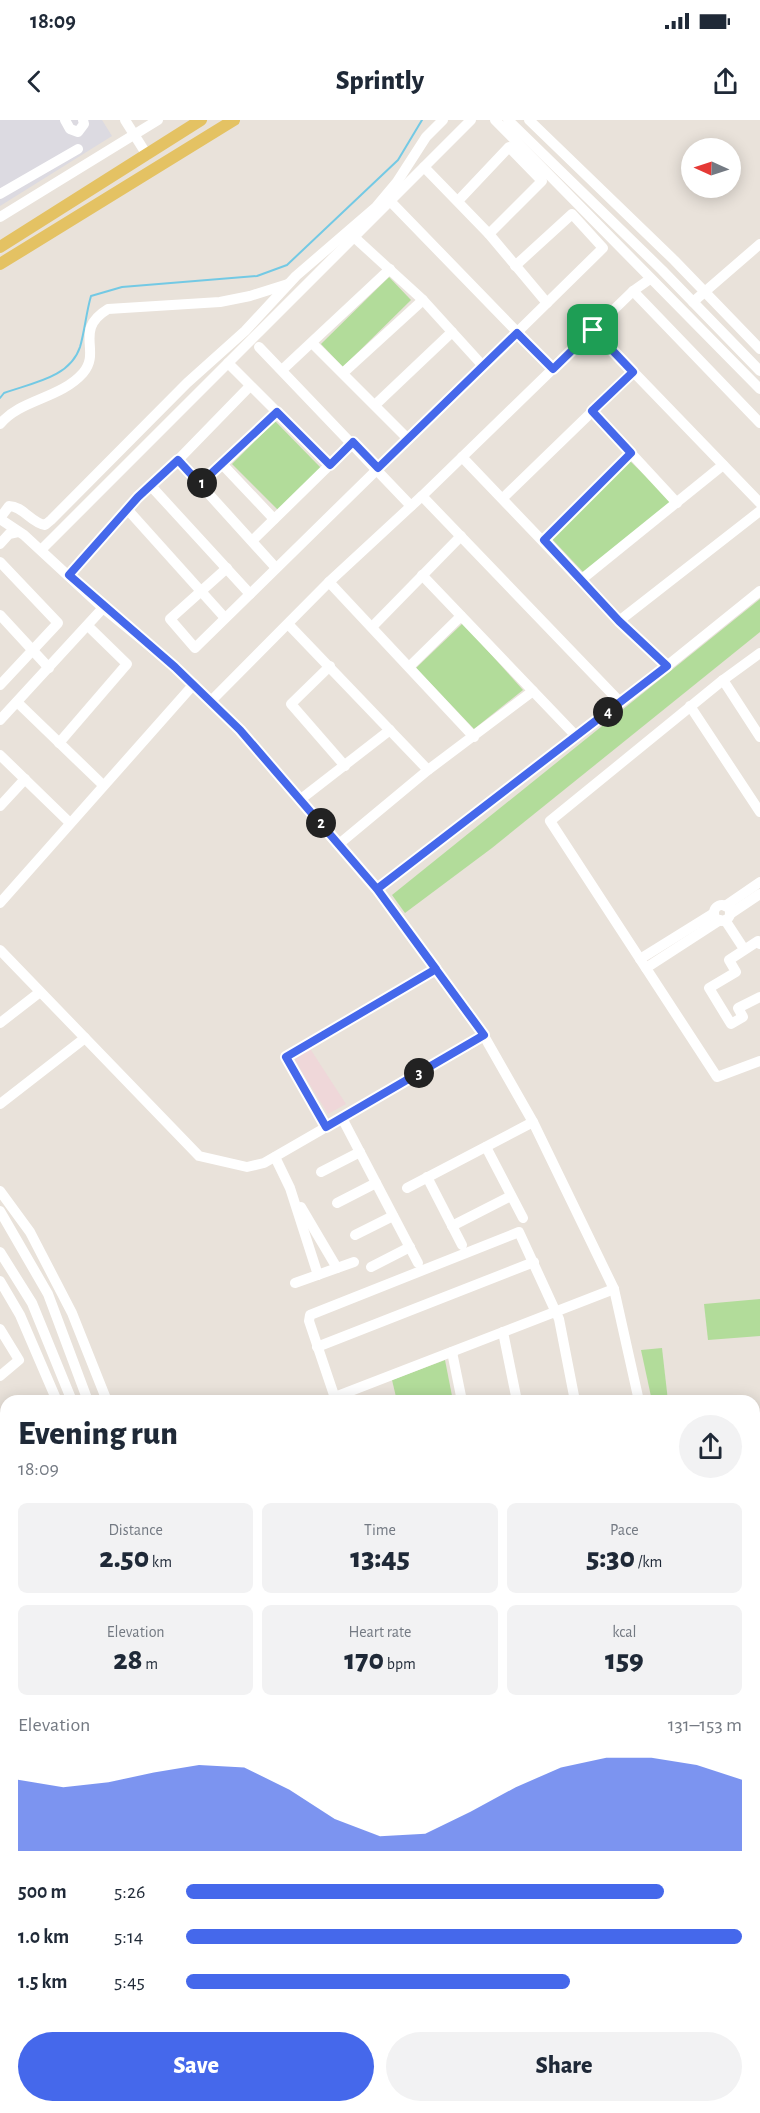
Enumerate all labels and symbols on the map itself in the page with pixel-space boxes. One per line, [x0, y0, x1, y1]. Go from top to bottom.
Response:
north arrow [681, 138, 741, 198]
pin [567, 304, 618, 355]
pin: 1 [187, 468, 217, 498]
pin: 4 [593, 697, 623, 727]
pin: 2 [306, 808, 336, 838]
pin: 3 [404, 1058, 434, 1088]

